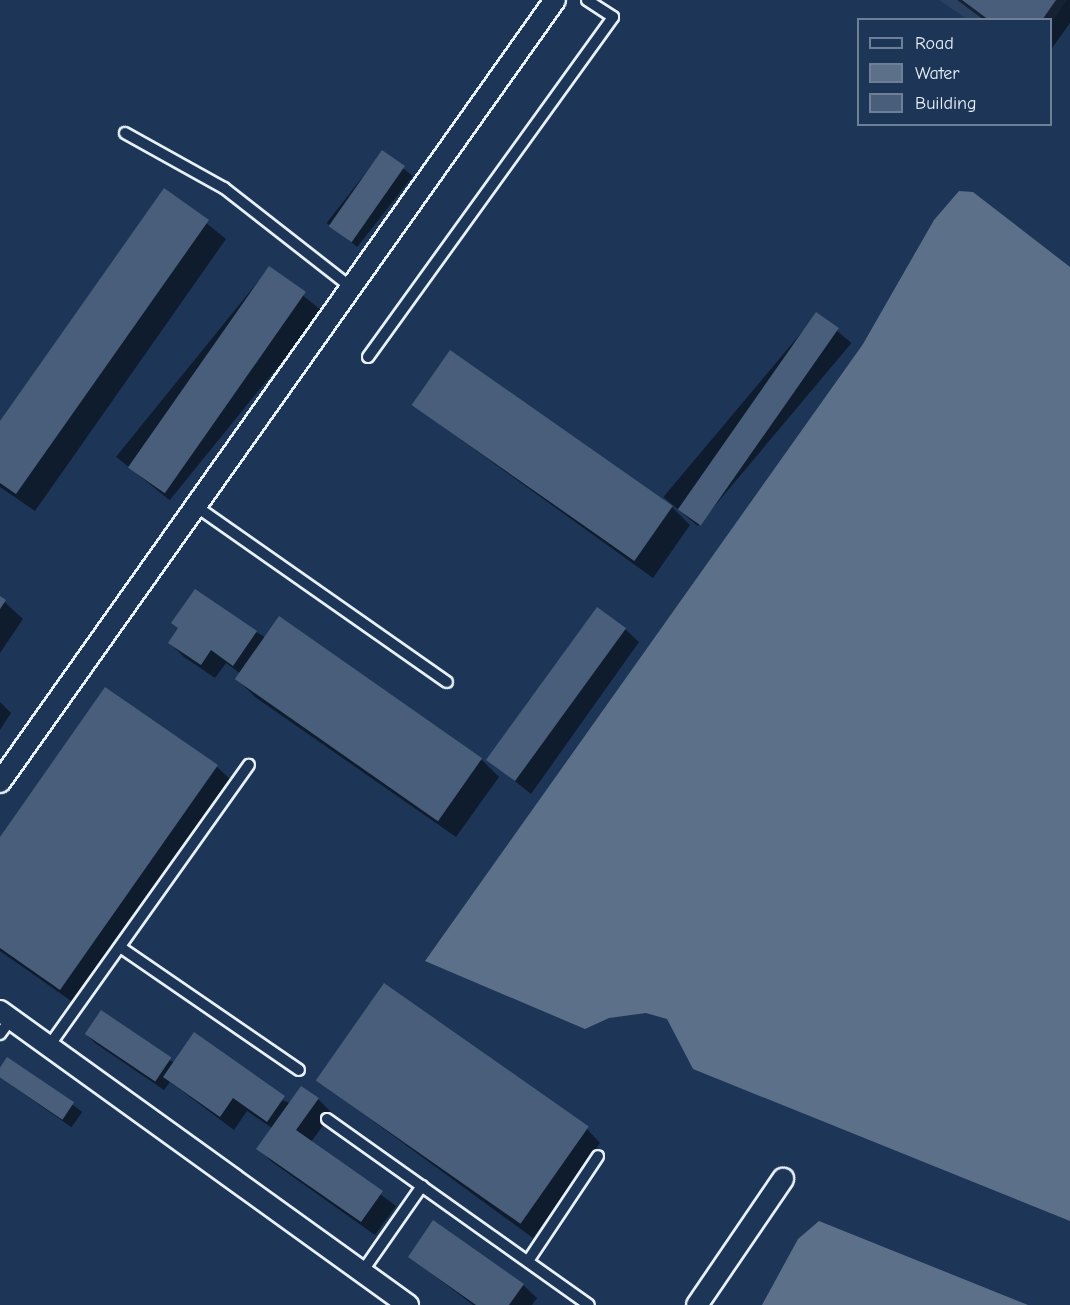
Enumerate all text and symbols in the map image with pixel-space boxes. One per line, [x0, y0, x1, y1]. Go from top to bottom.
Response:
legend [857, 18, 1052, 126]
text: Road [915, 33, 954, 54]
text: Water [915, 63, 959, 84]
text: Building [915, 93, 977, 114]

